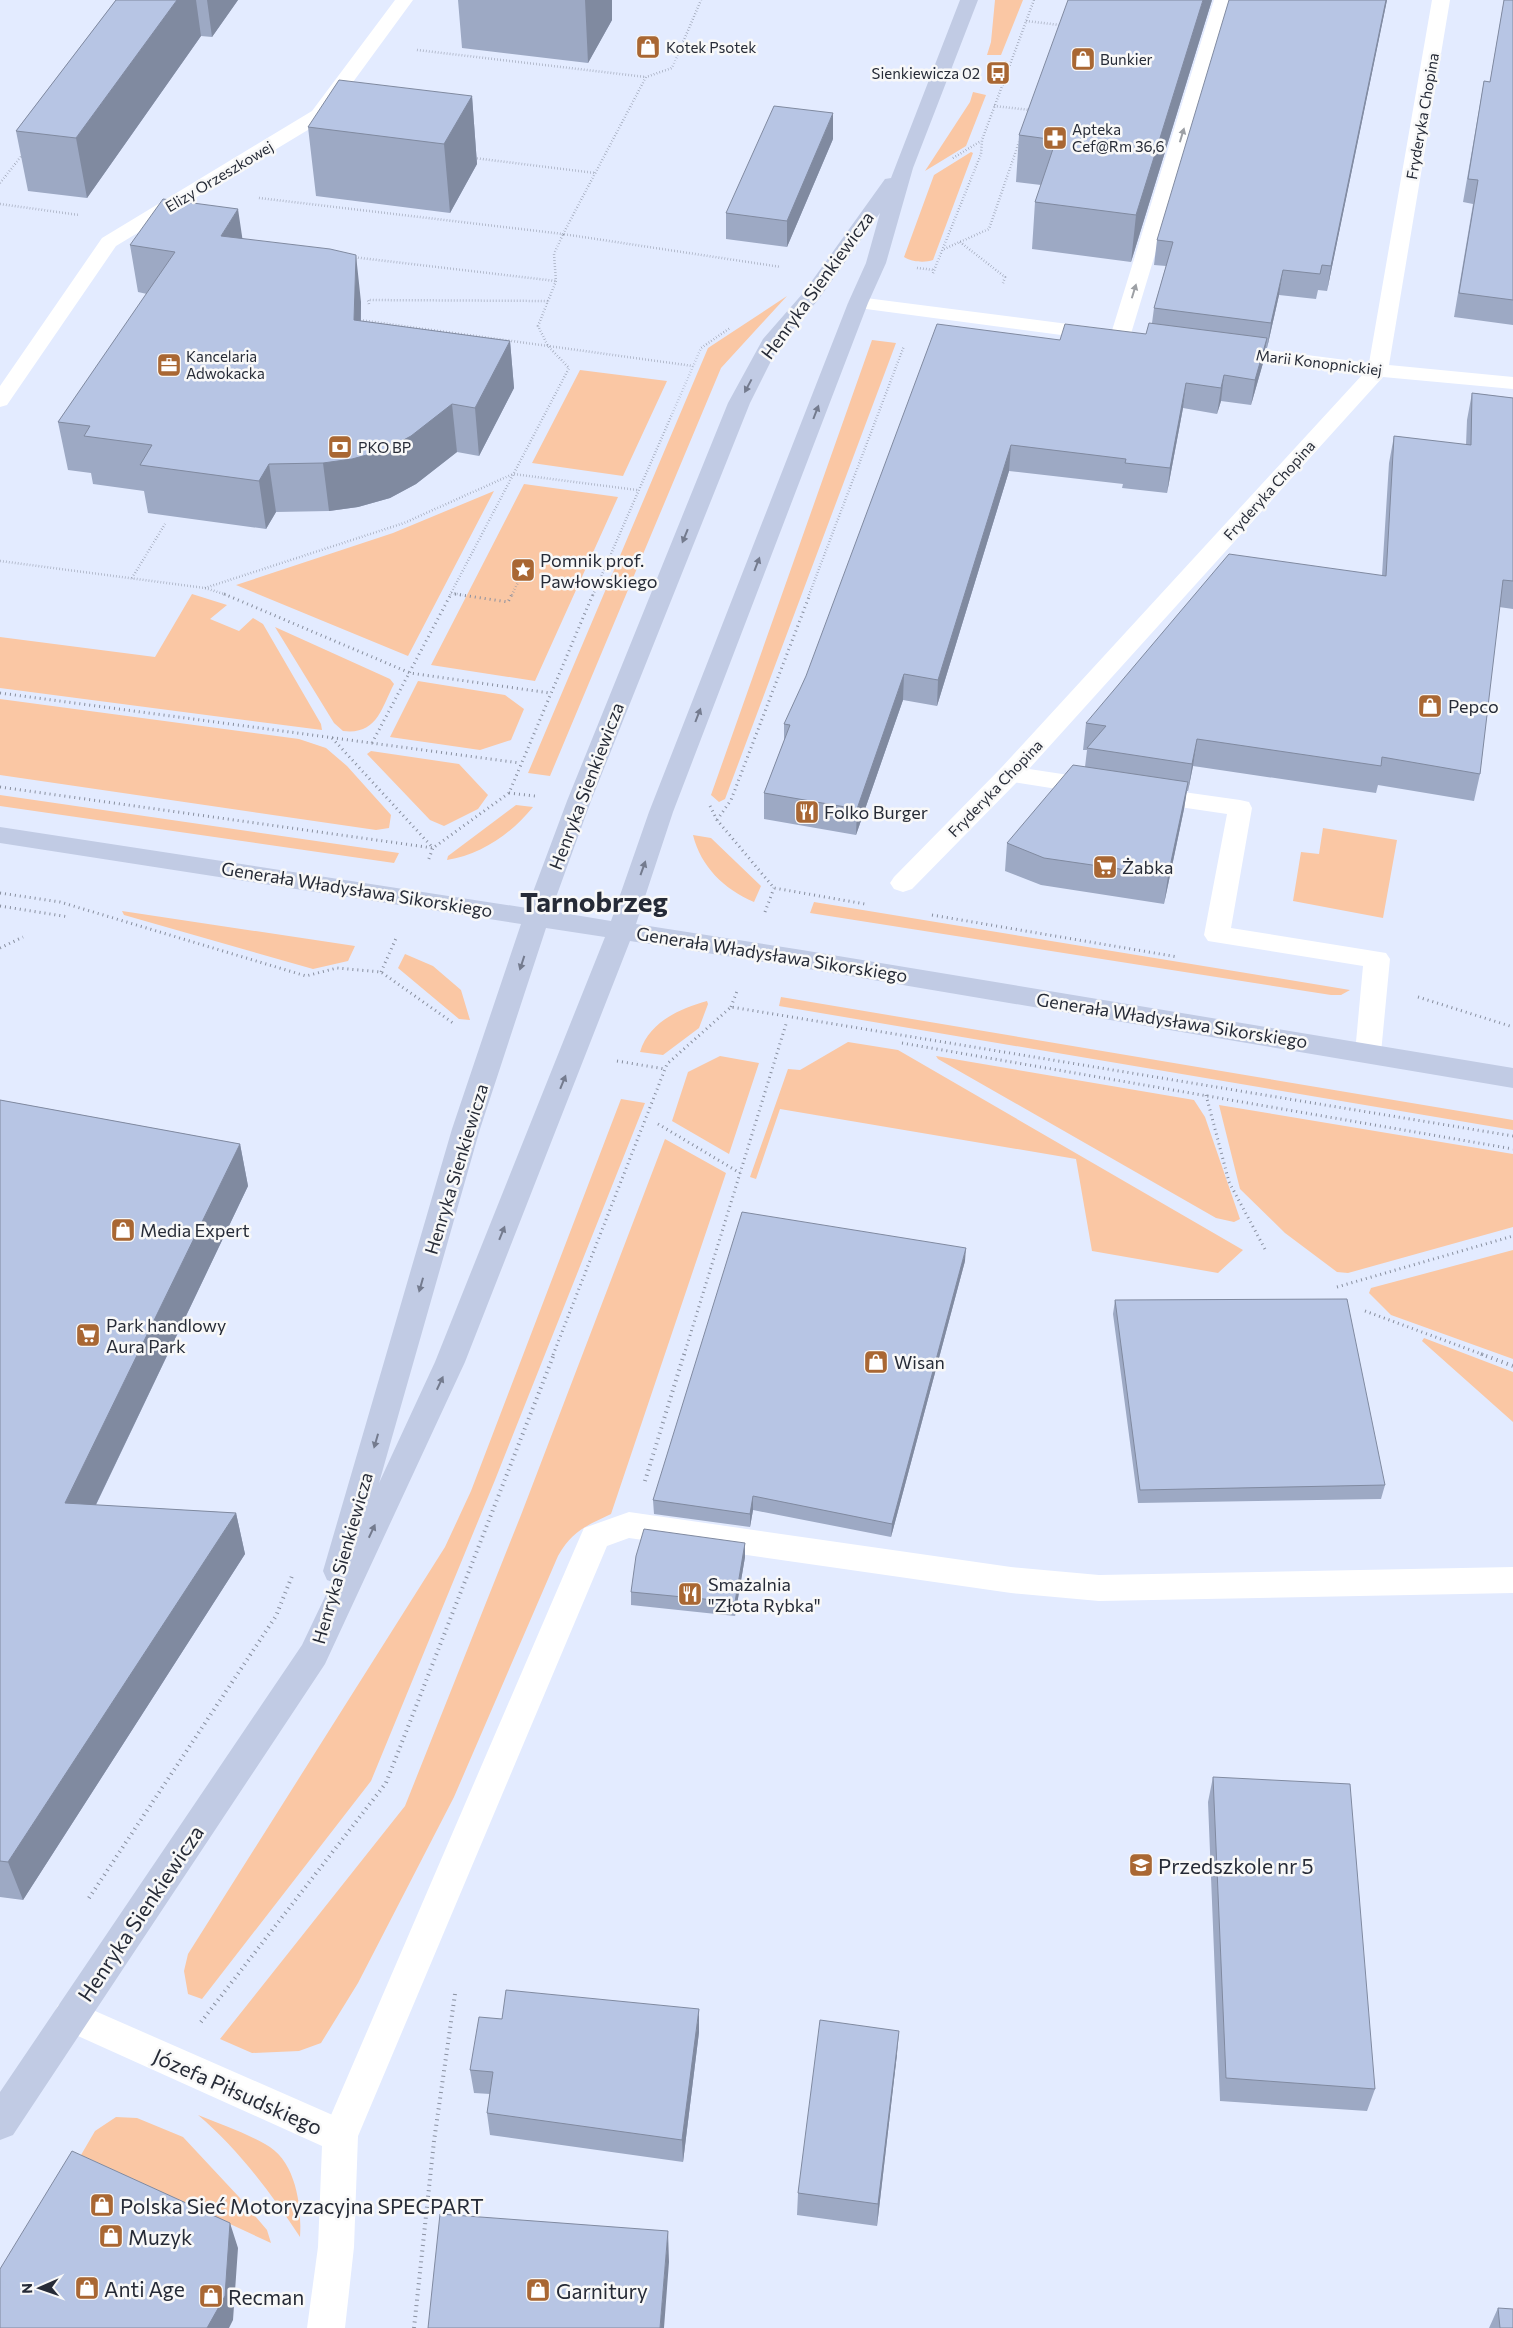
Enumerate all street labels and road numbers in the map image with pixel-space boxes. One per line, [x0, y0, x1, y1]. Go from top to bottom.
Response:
street label: Fryderyka Chopina [1402, 51, 1442, 181]
street label: Elizy Orzeszkowej [162, 137, 276, 215]
street label: Henryka Sienkiewicza [756, 207, 878, 363]
street label: Marii Konopnickiej [1255, 345, 1383, 379]
street label: Fryderyka Chopina [1219, 436, 1319, 544]
street label: Henryka Sienkiewicza [544, 699, 628, 873]
street label: Fryderyka Chopina [944, 736, 1046, 840]
street label: Generała Władysława Sikorskiego [220, 857, 494, 921]
street label: Generała Władysława Sikorskiego [635, 922, 909, 986]
street label: Generała Władysława Sikorskiego [1035, 988, 1309, 1052]
street label: Henryka Sienkiewicza [420, 1081, 492, 1257]
street label: Henryka Sienkiewicza [307, 1470, 377, 1646]
street label: Henryka Sienkiewicza [72, 1820, 208, 2006]
street label: Józefa Piłsudskiego [150, 2042, 326, 2140]

